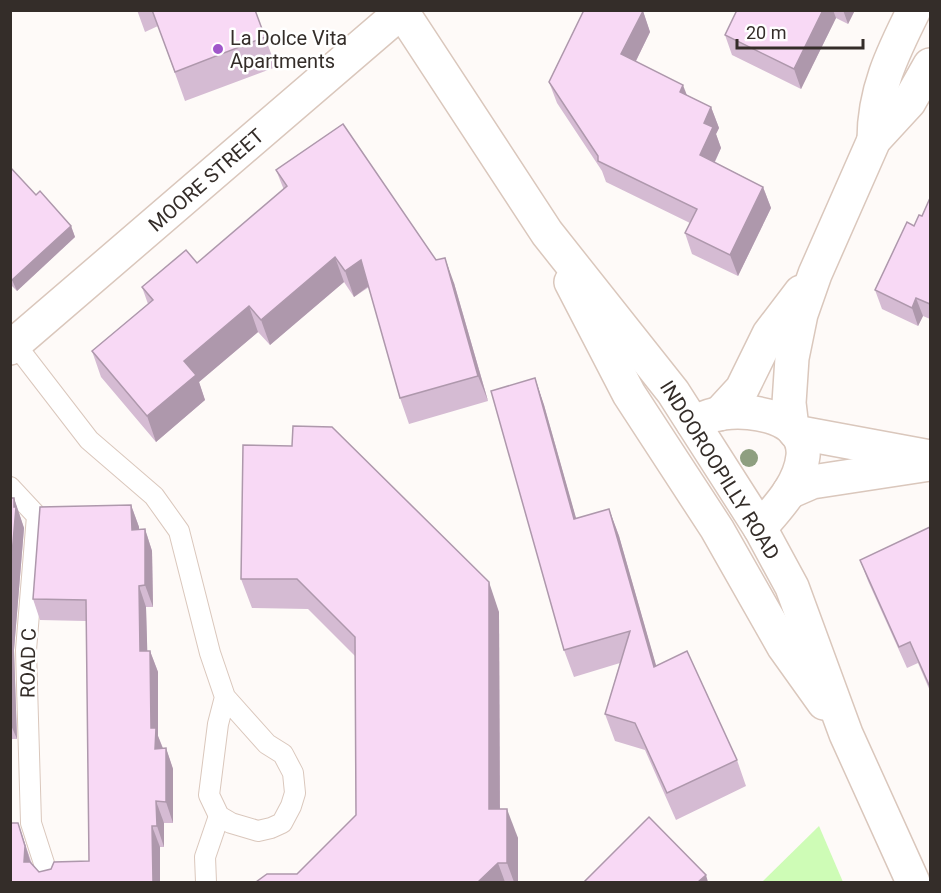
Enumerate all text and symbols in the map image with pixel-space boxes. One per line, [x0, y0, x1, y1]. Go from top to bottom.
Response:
scale bar [737, 12, 863, 50]
text: 20 m [746, 22, 786, 43]
place label: La Dolce Vita Apartments [230, 26, 347, 73]
marker: La Dolce Vita Apartments [211, 42, 225, 56]
street label: MOORE STREET [144, 123, 268, 237]
street label: INDOOROOPILLY ROAD [655, 376, 785, 564]
street label: ROAD C [15, 628, 41, 698]

